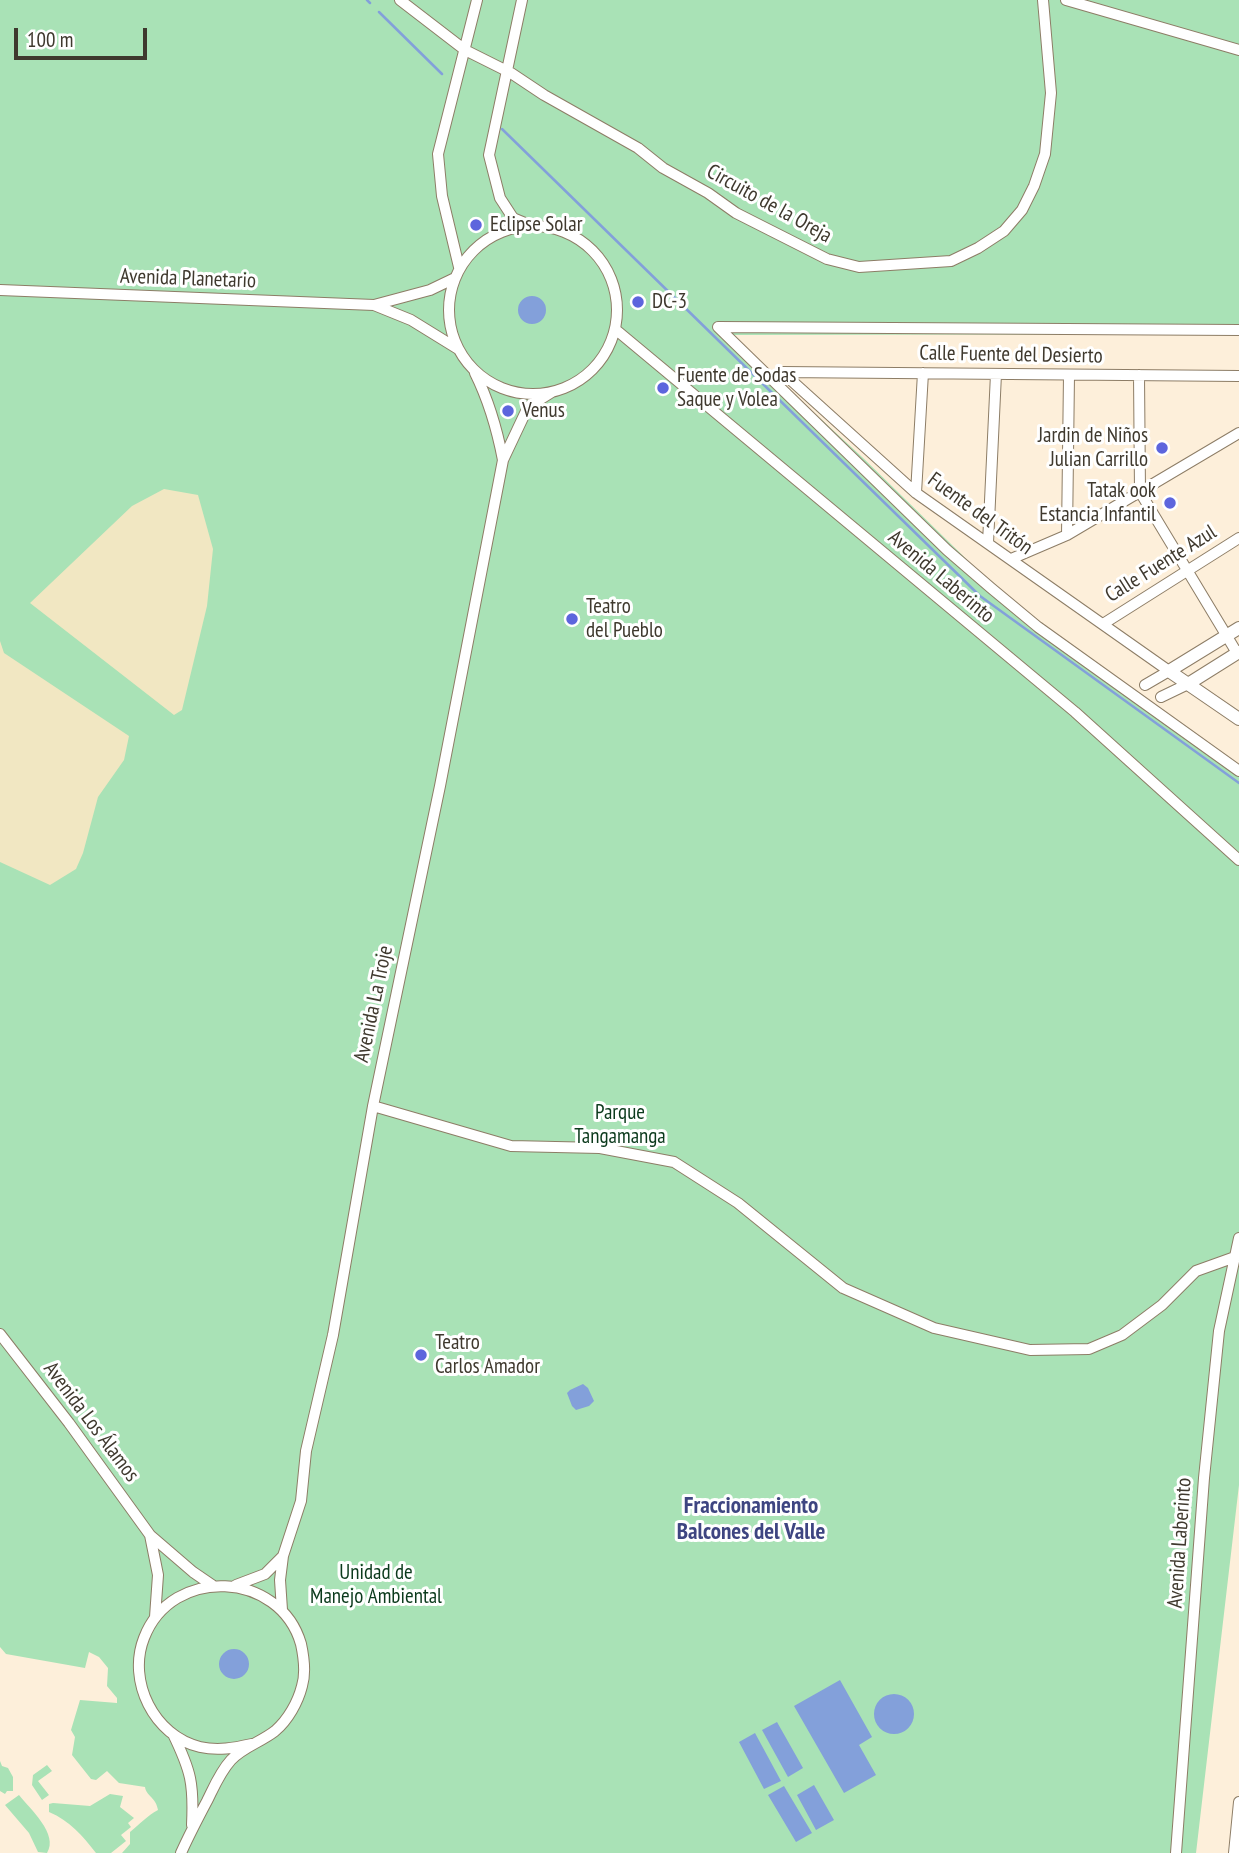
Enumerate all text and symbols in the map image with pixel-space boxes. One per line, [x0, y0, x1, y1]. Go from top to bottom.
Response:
scale bar [18, 14, 150, 58]
text: 100 m [27, 26, 73, 53]
street label: Circuito de la Oreja [702, 159, 836, 249]
place label: Eclipse Solar [490, 212, 582, 238]
marker: Eclipse Solar [468, 217, 484, 233]
street label: Avenida Planetario [120, 264, 256, 294]
place label: DC-3 [652, 289, 687, 315]
marker: DC-3 [630, 294, 646, 310]
street label: Calle Fuente del Desierto [919, 341, 1103, 369]
place label: Fuente de Sodas Saque y Volea [677, 363, 796, 413]
marker: Fuente de Sodas Saque y Volea [655, 380, 671, 396]
place label: Venus [522, 398, 565, 424]
marker: Venus [500, 403, 516, 419]
place label: Jardin de Niños Julian Carrillo [1038, 423, 1148, 473]
marker: Jardin de Niños Julian Carrillo [1154, 440, 1170, 456]
street label: Fuente del Tritón [923, 468, 1037, 560]
place label: Tatak ook Estancia Infantil [1039, 478, 1156, 528]
marker: Tatak ook Estancia Infantil [1162, 495, 1178, 511]
street label: Calle Fuente Azul [1101, 520, 1221, 608]
street label: Avenida Laberinto [883, 525, 999, 629]
place label: Teatro del Pueblo [586, 594, 663, 644]
marker: Teatro del Pueblo [564, 611, 580, 627]
street label: Avenida La Troje [349, 943, 399, 1065]
park label: Parque Tangamanga [574, 1100, 666, 1150]
place label: Teatro Carlos Amador [435, 1330, 540, 1380]
marker: Teatro Carlos Amador [413, 1347, 429, 1363]
street label: Avenida Los Álamos [38, 1357, 144, 1487]
street label: Avenida Laberinto [1163, 1477, 1197, 1609]
district label: Fraccionamiento Balcones del Valle [677, 1492, 825, 1546]
park label: Unidad de Manejo Ambiental [310, 1560, 442, 1610]

